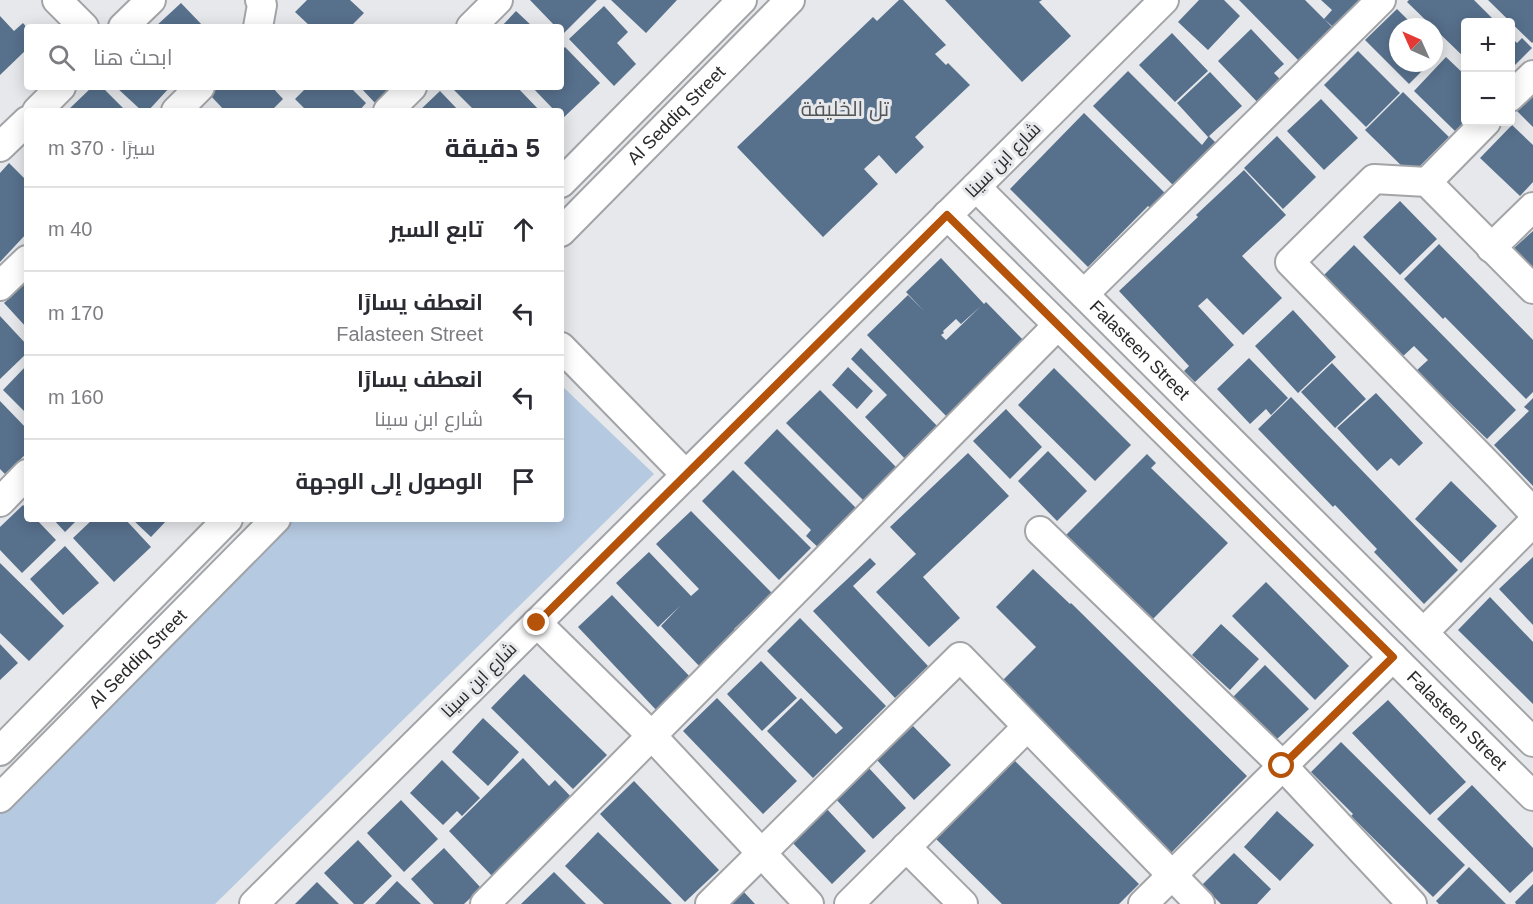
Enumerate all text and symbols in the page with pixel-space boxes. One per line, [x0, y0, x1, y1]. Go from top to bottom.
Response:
north arrow [1389, 18, 1443, 72]
map controls [1461, 18, 1515, 126]
button: + [1461, 18, 1515, 72]
search box [24, 24, 564, 90]
icon: search [45, 41, 78, 74]
text: ابحث هنا [93, 45, 173, 70]
street label: Al Seddiq Street [623, 62, 729, 169]
button: − [1461, 72, 1515, 126]
district label: تل الخليفة [801, 97, 890, 122]
street label: شارع ابن سينا [961, 118, 1046, 203]
text: 5 دقيقة [445, 133, 540, 163]
text: سيرًا · 370 m [48, 137, 155, 159]
icon: ahead [507, 213, 540, 246]
text: تابع السير [389, 217, 483, 242]
text: 40 m [48, 218, 92, 240]
text: انعطف يسارًا [357, 290, 483, 315]
street label: Falasteen Street [1086, 296, 1194, 404]
icon: left [507, 297, 540, 330]
text: 170 m [48, 302, 104, 324]
text: Falasteen Street [336, 323, 483, 345]
text: انعطف يسارًا [357, 367, 483, 392]
icon: left [507, 381, 540, 414]
text: 160 m [48, 386, 104, 408]
text: شارع ابن سينا [374, 408, 483, 430]
icon: arrive [507, 465, 540, 498]
text: الوصول إلى الوجهة [296, 469, 483, 494]
street label: Al Seddiq Street [85, 605, 191, 712]
route end [523, 609, 549, 635]
street label: شارع ابن سينا [437, 638, 522, 723]
street label: Falasteen Street [1403, 667, 1511, 774]
route start [1268, 752, 1294, 778]

